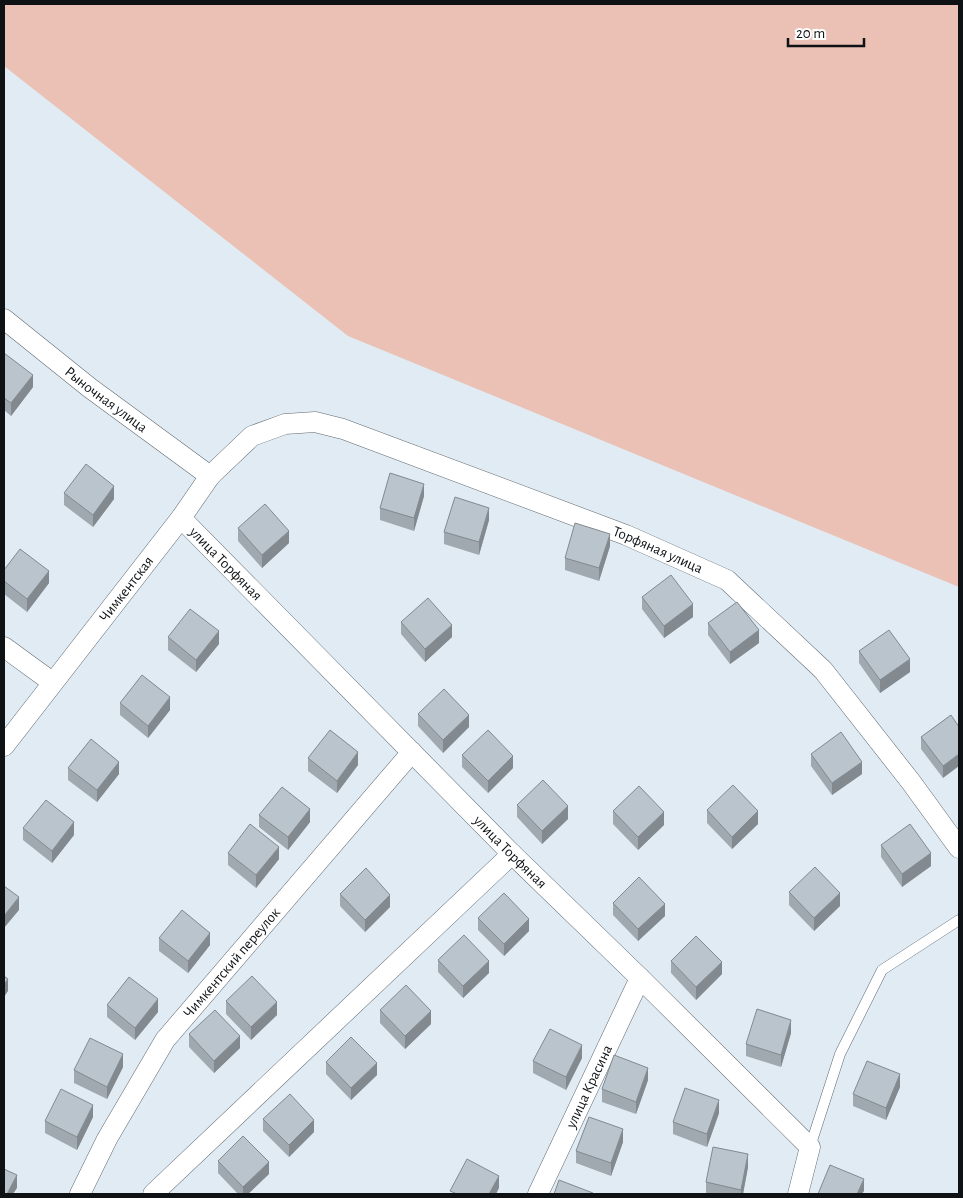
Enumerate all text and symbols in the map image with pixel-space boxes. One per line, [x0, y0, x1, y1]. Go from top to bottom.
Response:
scale bar [788, 15, 864, 47]
text: 20 m [796, 26, 825, 41]
street label: Рыночная улица [62, 364, 150, 435]
street label: улица Торфяная [186, 523, 265, 603]
street label: Торфяная улица [611, 523, 705, 576]
street label: Чимкентская [96, 553, 156, 624]
street label: улица Торфяная [470, 812, 550, 891]
street label: Чимкентский переулок [180, 905, 283, 1020]
street label: улица Красина [562, 1042, 615, 1131]

